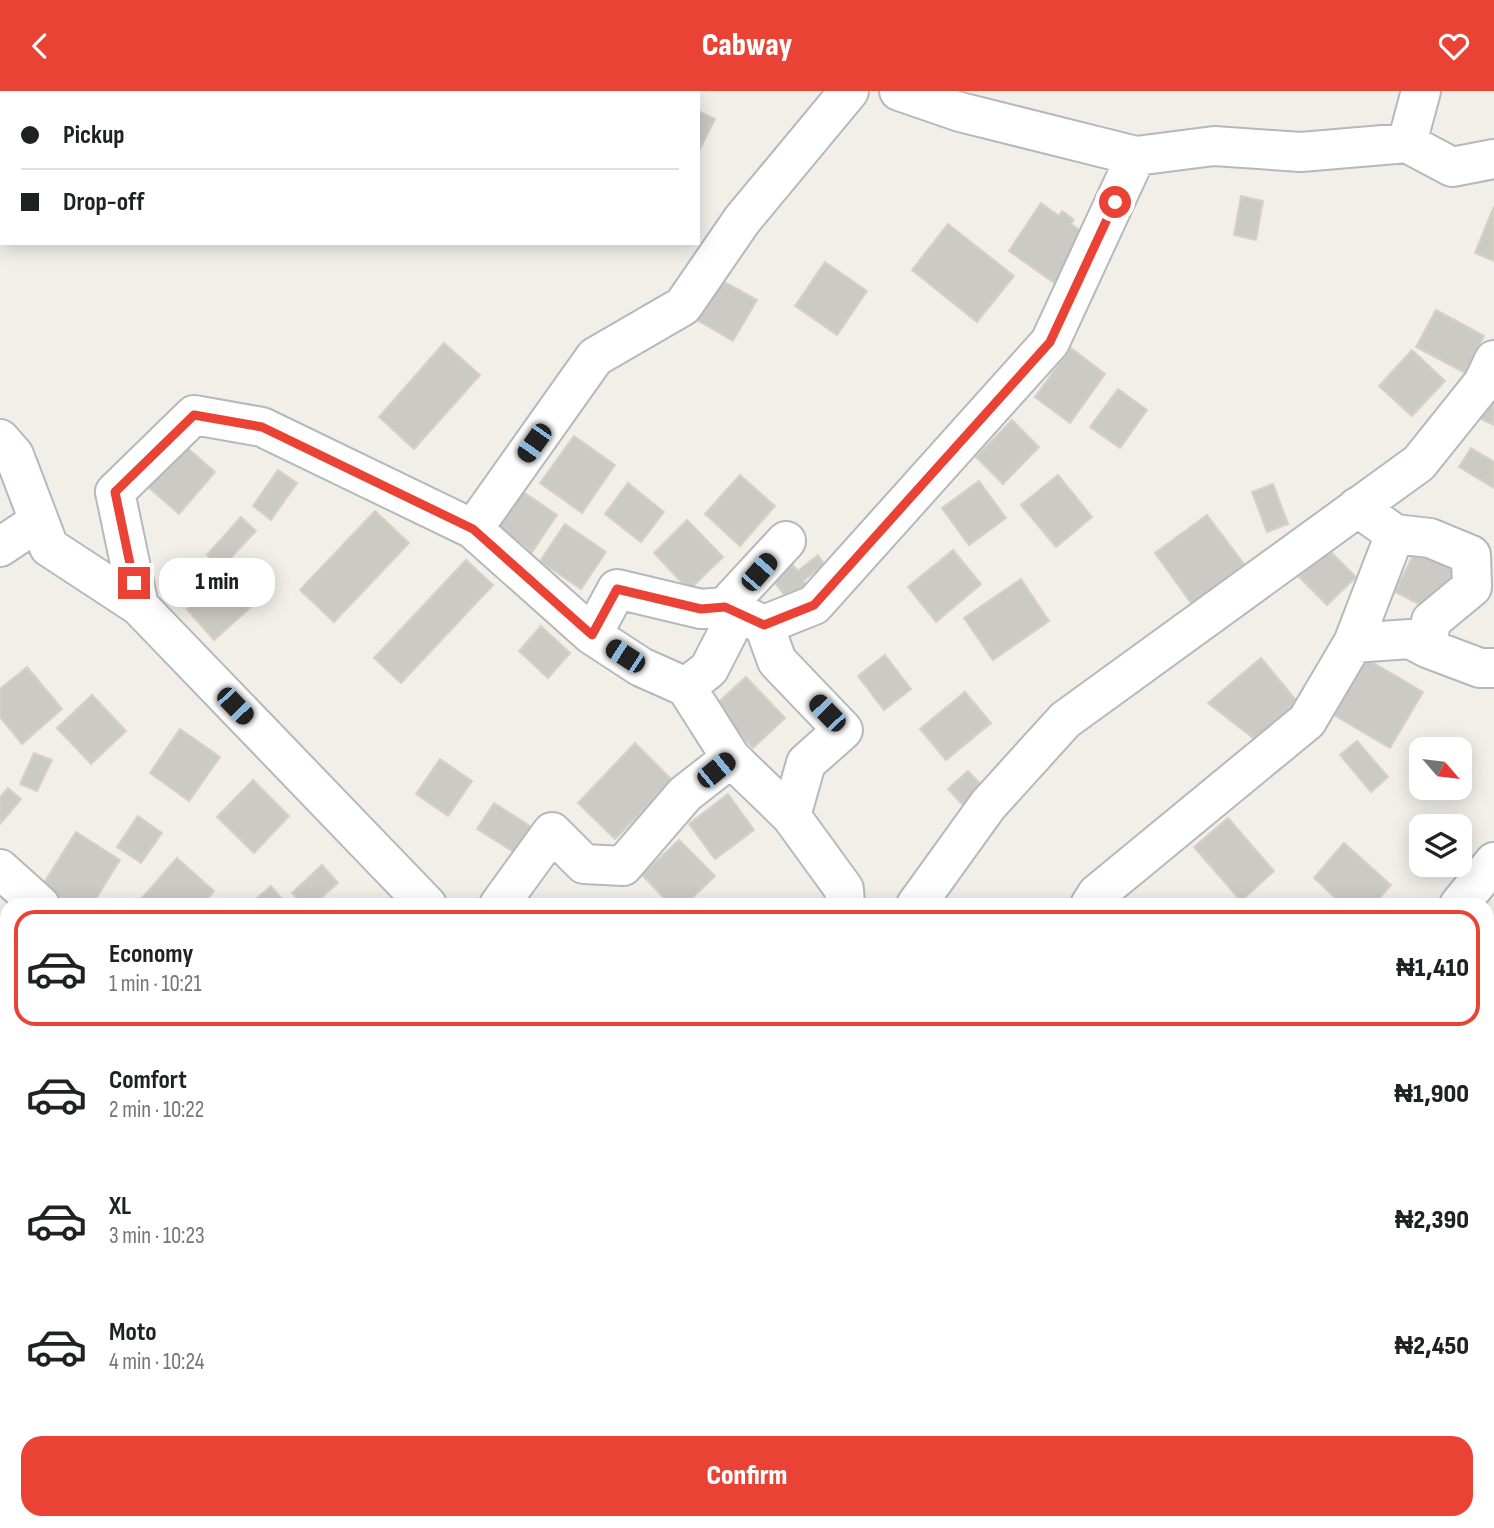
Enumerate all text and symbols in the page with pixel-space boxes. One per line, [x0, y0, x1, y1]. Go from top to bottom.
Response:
text: Cabway [702, 26, 792, 65]
icon: back [21, 27, 59, 65]
icon: heart [1435, 27, 1473, 65]
text: Pickup [63, 120, 125, 151]
route start [1099, 186, 1131, 218]
text: Drop-off [63, 187, 144, 218]
car [514, 420, 555, 466]
car [738, 549, 781, 595]
callout: 1 min [158, 559, 274, 607]
route end [118, 567, 150, 599]
text: 1 min [195, 568, 239, 596]
car [602, 636, 649, 676]
car [213, 684, 258, 728]
car [805, 691, 850, 735]
north arrow [1409, 737, 1472, 800]
map controls [1409, 737, 1472, 877]
car [694, 749, 739, 791]
button: layers [1409, 814, 1472, 877]
icon: car [25, 937, 88, 1000]
text: Economy [109, 939, 193, 970]
text: ₦1,410 [1396, 953, 1469, 984]
text: 1 min · 10:21 [109, 970, 201, 998]
icon: car [25, 1063, 88, 1126]
text: Comfort [109, 1065, 187, 1096]
text: ₦1,900 [1394, 1079, 1469, 1110]
text: 2 min · 10:22 [109, 1096, 204, 1124]
icon: car [25, 1189, 88, 1252]
text: XL [109, 1191, 131, 1222]
text: ₦2,390 [1395, 1205, 1469, 1236]
text: 3 min · 10:23 [109, 1222, 205, 1250]
icon: car [25, 1315, 88, 1378]
text: Moto [109, 1317, 157, 1348]
text: ₦2,450 [1394, 1331, 1469, 1362]
text: 4 min · 10:24 [109, 1348, 204, 1376]
button: Confirm [21, 1436, 1473, 1516]

